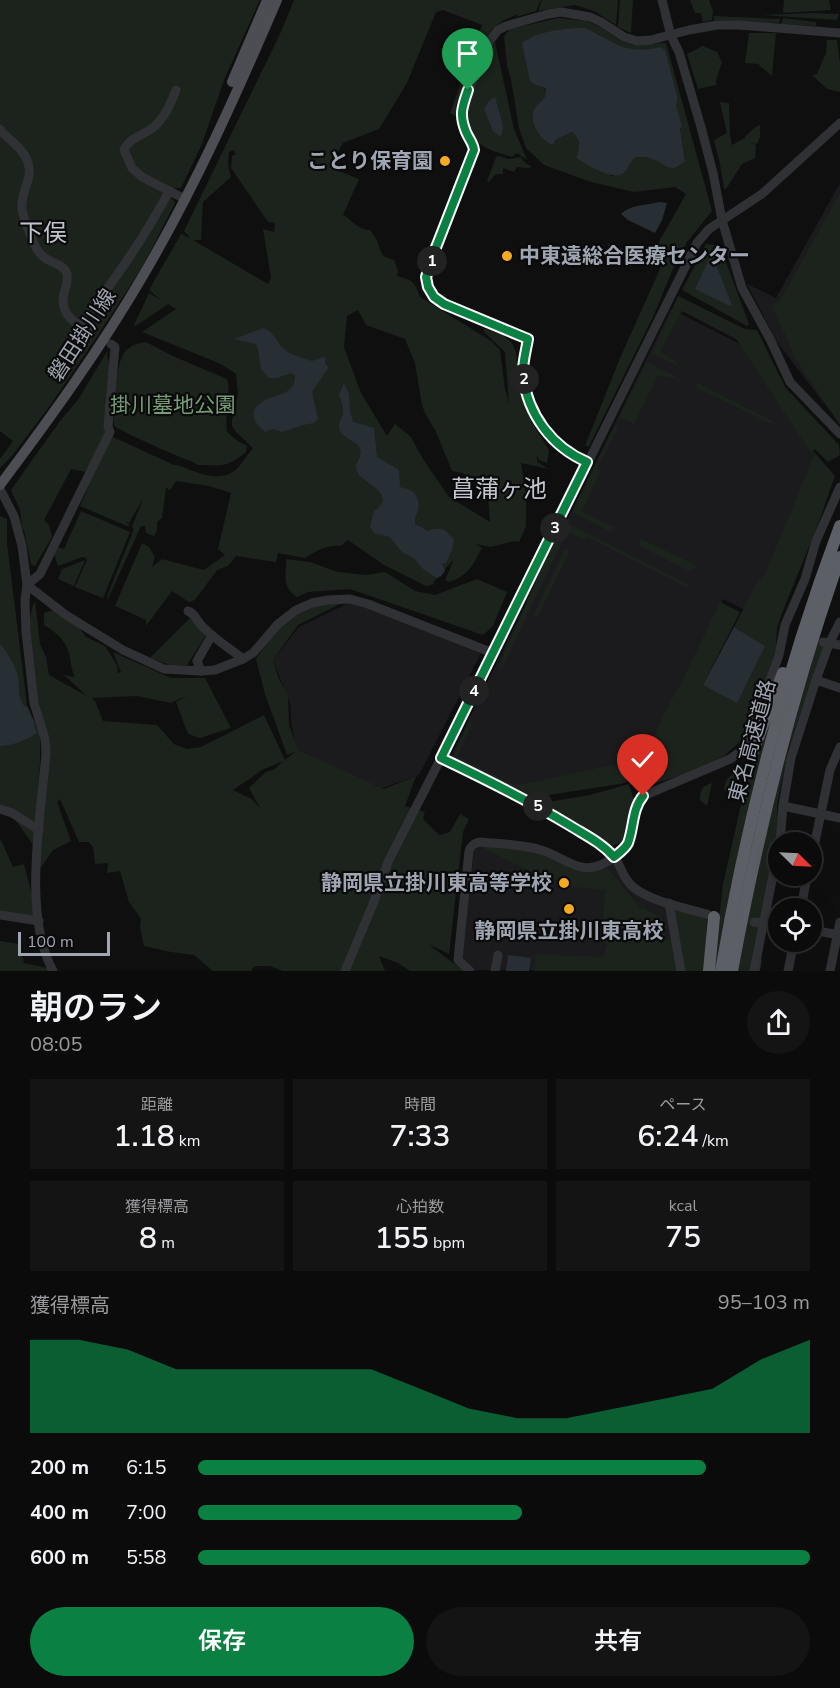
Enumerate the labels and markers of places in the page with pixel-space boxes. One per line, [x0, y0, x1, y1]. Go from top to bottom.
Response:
pin [442, 28, 493, 90]
place label: ことり保育園 [307, 147, 433, 175]
marker: ことり保育園 [438, 154, 452, 168]
place label: 中東遠総合医療センター [519, 242, 750, 270]
pin: 1 [417, 246, 447, 276]
marker: 中東遠総合医療センター [500, 249, 514, 263]
pin: 2 [509, 364, 539, 394]
pin: 3 [540, 513, 570, 543]
pin: 4 [459, 676, 489, 706]
pin [617, 734, 668, 796]
pin: 5 [523, 791, 553, 821]
place label: 静岡県立掛川東高等学校 [321, 869, 552, 897]
marker: 静岡県立掛川東高等学校 [557, 876, 571, 890]
marker: 静岡県立掛川東高校 [562, 902, 576, 916]
place label: 静岡県立掛川東高校 [475, 917, 664, 945]

